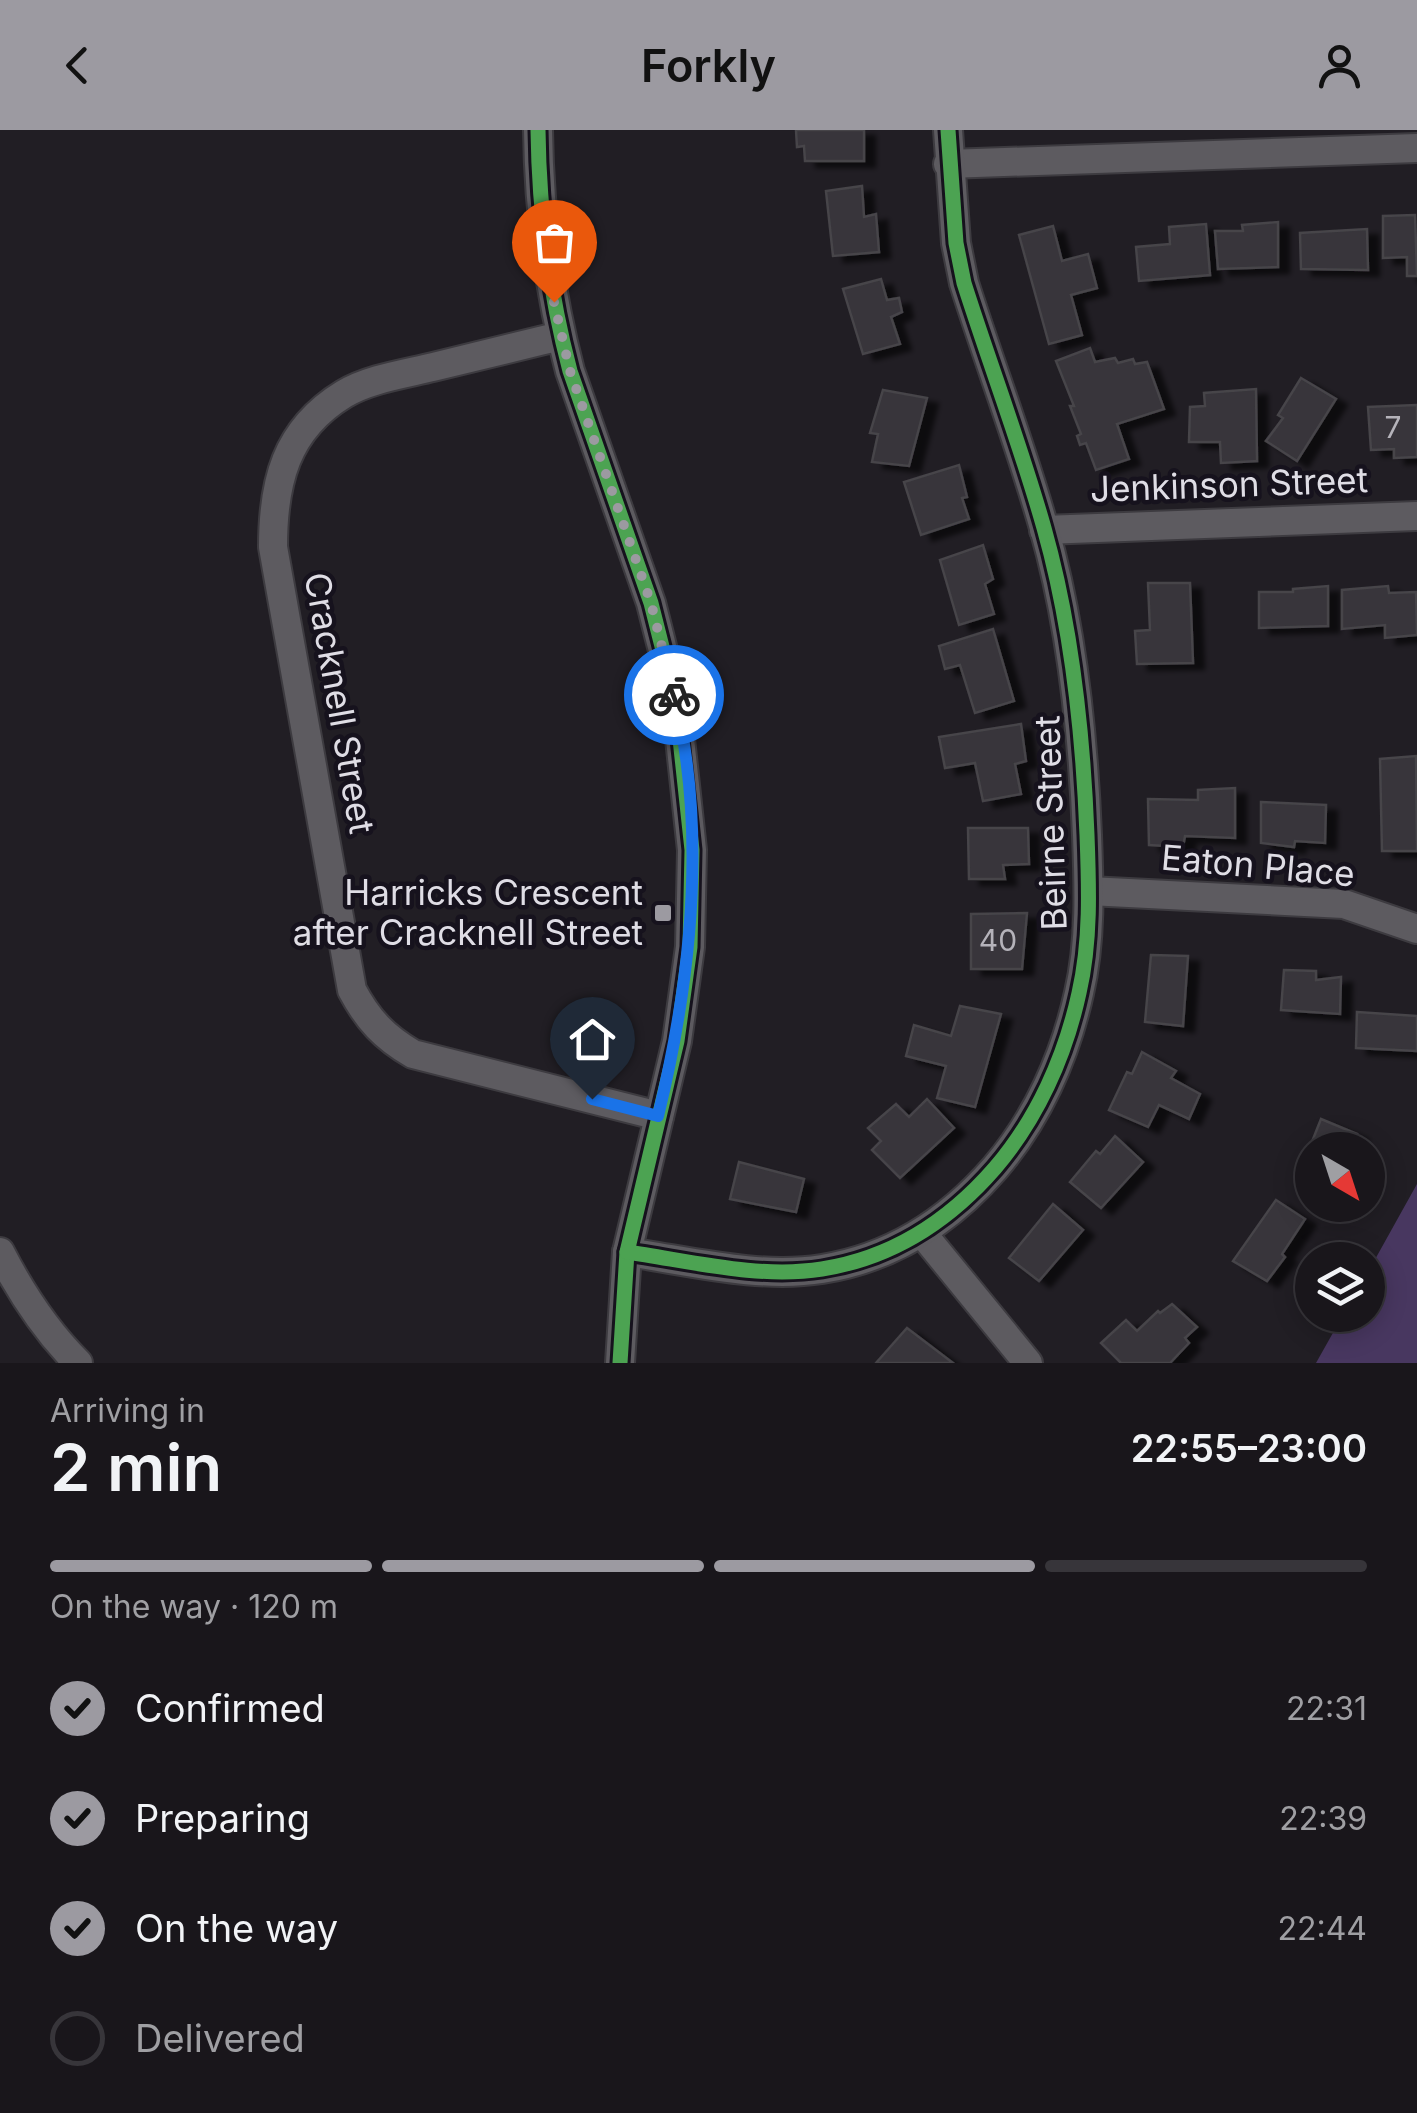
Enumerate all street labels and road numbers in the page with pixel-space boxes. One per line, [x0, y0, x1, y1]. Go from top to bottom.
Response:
street label: Jenkinson Street [1089, 458, 1369, 510]
street label: Cracknell Street [296, 569, 384, 837]
street label: Beirne Street [1025, 715, 1075, 931]
street label: Eaton Place [1160, 836, 1357, 894]

